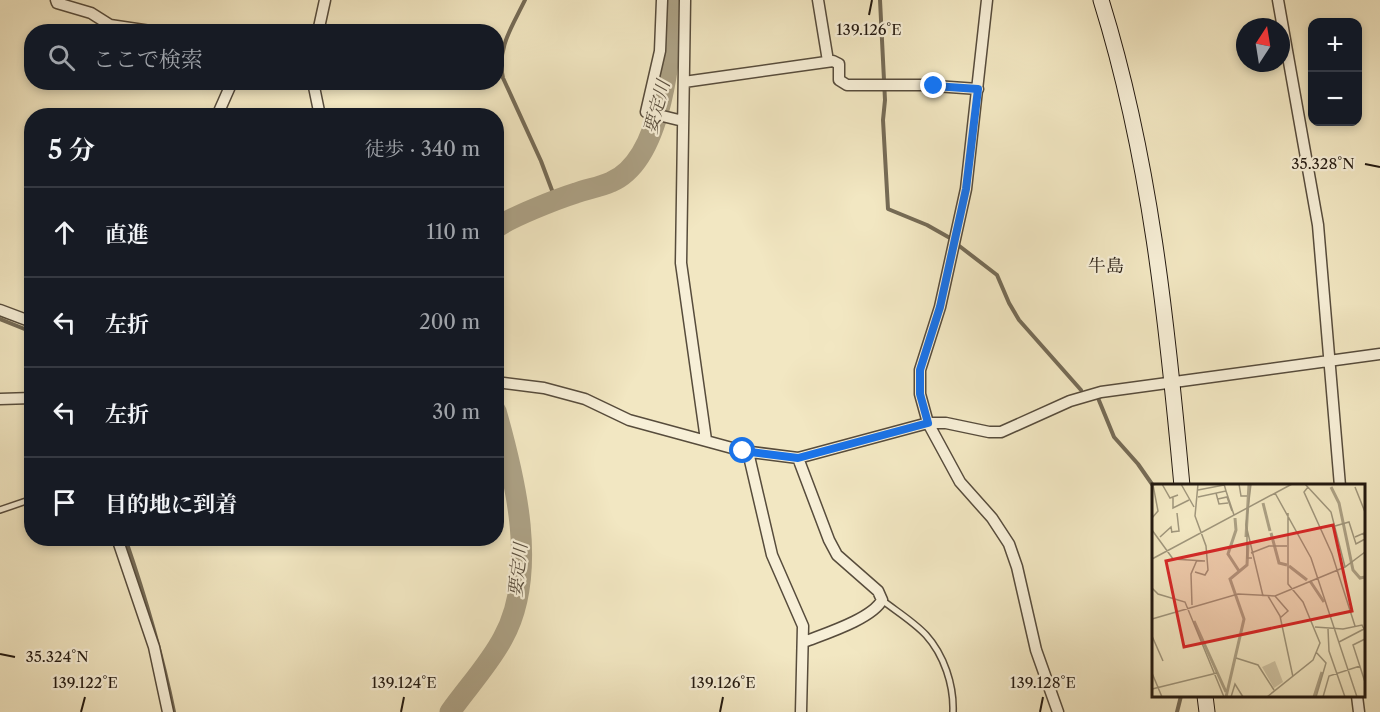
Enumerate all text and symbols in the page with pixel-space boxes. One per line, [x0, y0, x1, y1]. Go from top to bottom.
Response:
north arrow [1236, 18, 1290, 72]
map controls [1308, 18, 1362, 126]
button: + [1308, 18, 1362, 72]
text: 139.126°E [836, 20, 902, 39]
search box [24, 24, 504, 90]
icon: search [45, 41, 78, 74]
text: ここで検索 [93, 46, 203, 73]
route end [920, 72, 946, 98]
button: − [1308, 72, 1362, 126]
water label: 要定川 [639, 76, 675, 136]
text: 5 分 [48, 134, 95, 166]
text: 徒歩 · 340 m [365, 137, 480, 161]
text: 35.328°N [1291, 154, 1355, 173]
icon: ahead [48, 216, 81, 249]
text: 110 m [427, 220, 480, 244]
text: 直進 [105, 221, 149, 248]
district label: 牛島 [1088, 255, 1124, 277]
icon: left [48, 306, 81, 339]
text: 200 m [419, 310, 480, 334]
text: 左折 [105, 311, 149, 338]
icon: left [48, 396, 81, 429]
text: 30 m [432, 400, 480, 424]
text: 左折 [105, 401, 149, 428]
route start [729, 437, 755, 463]
inset map [1152, 484, 1365, 697]
icon: arrive [48, 486, 81, 519]
text: 目的地に到着 [105, 491, 237, 518]
water label: 要定川 [504, 540, 532, 598]
text: 35.324°N [25, 647, 89, 666]
text: 139.122°E [52, 673, 118, 692]
text: 139.124°E [371, 673, 437, 692]
text: 139.126°E [690, 673, 756, 692]
text: 139.128°E [1010, 673, 1076, 692]

